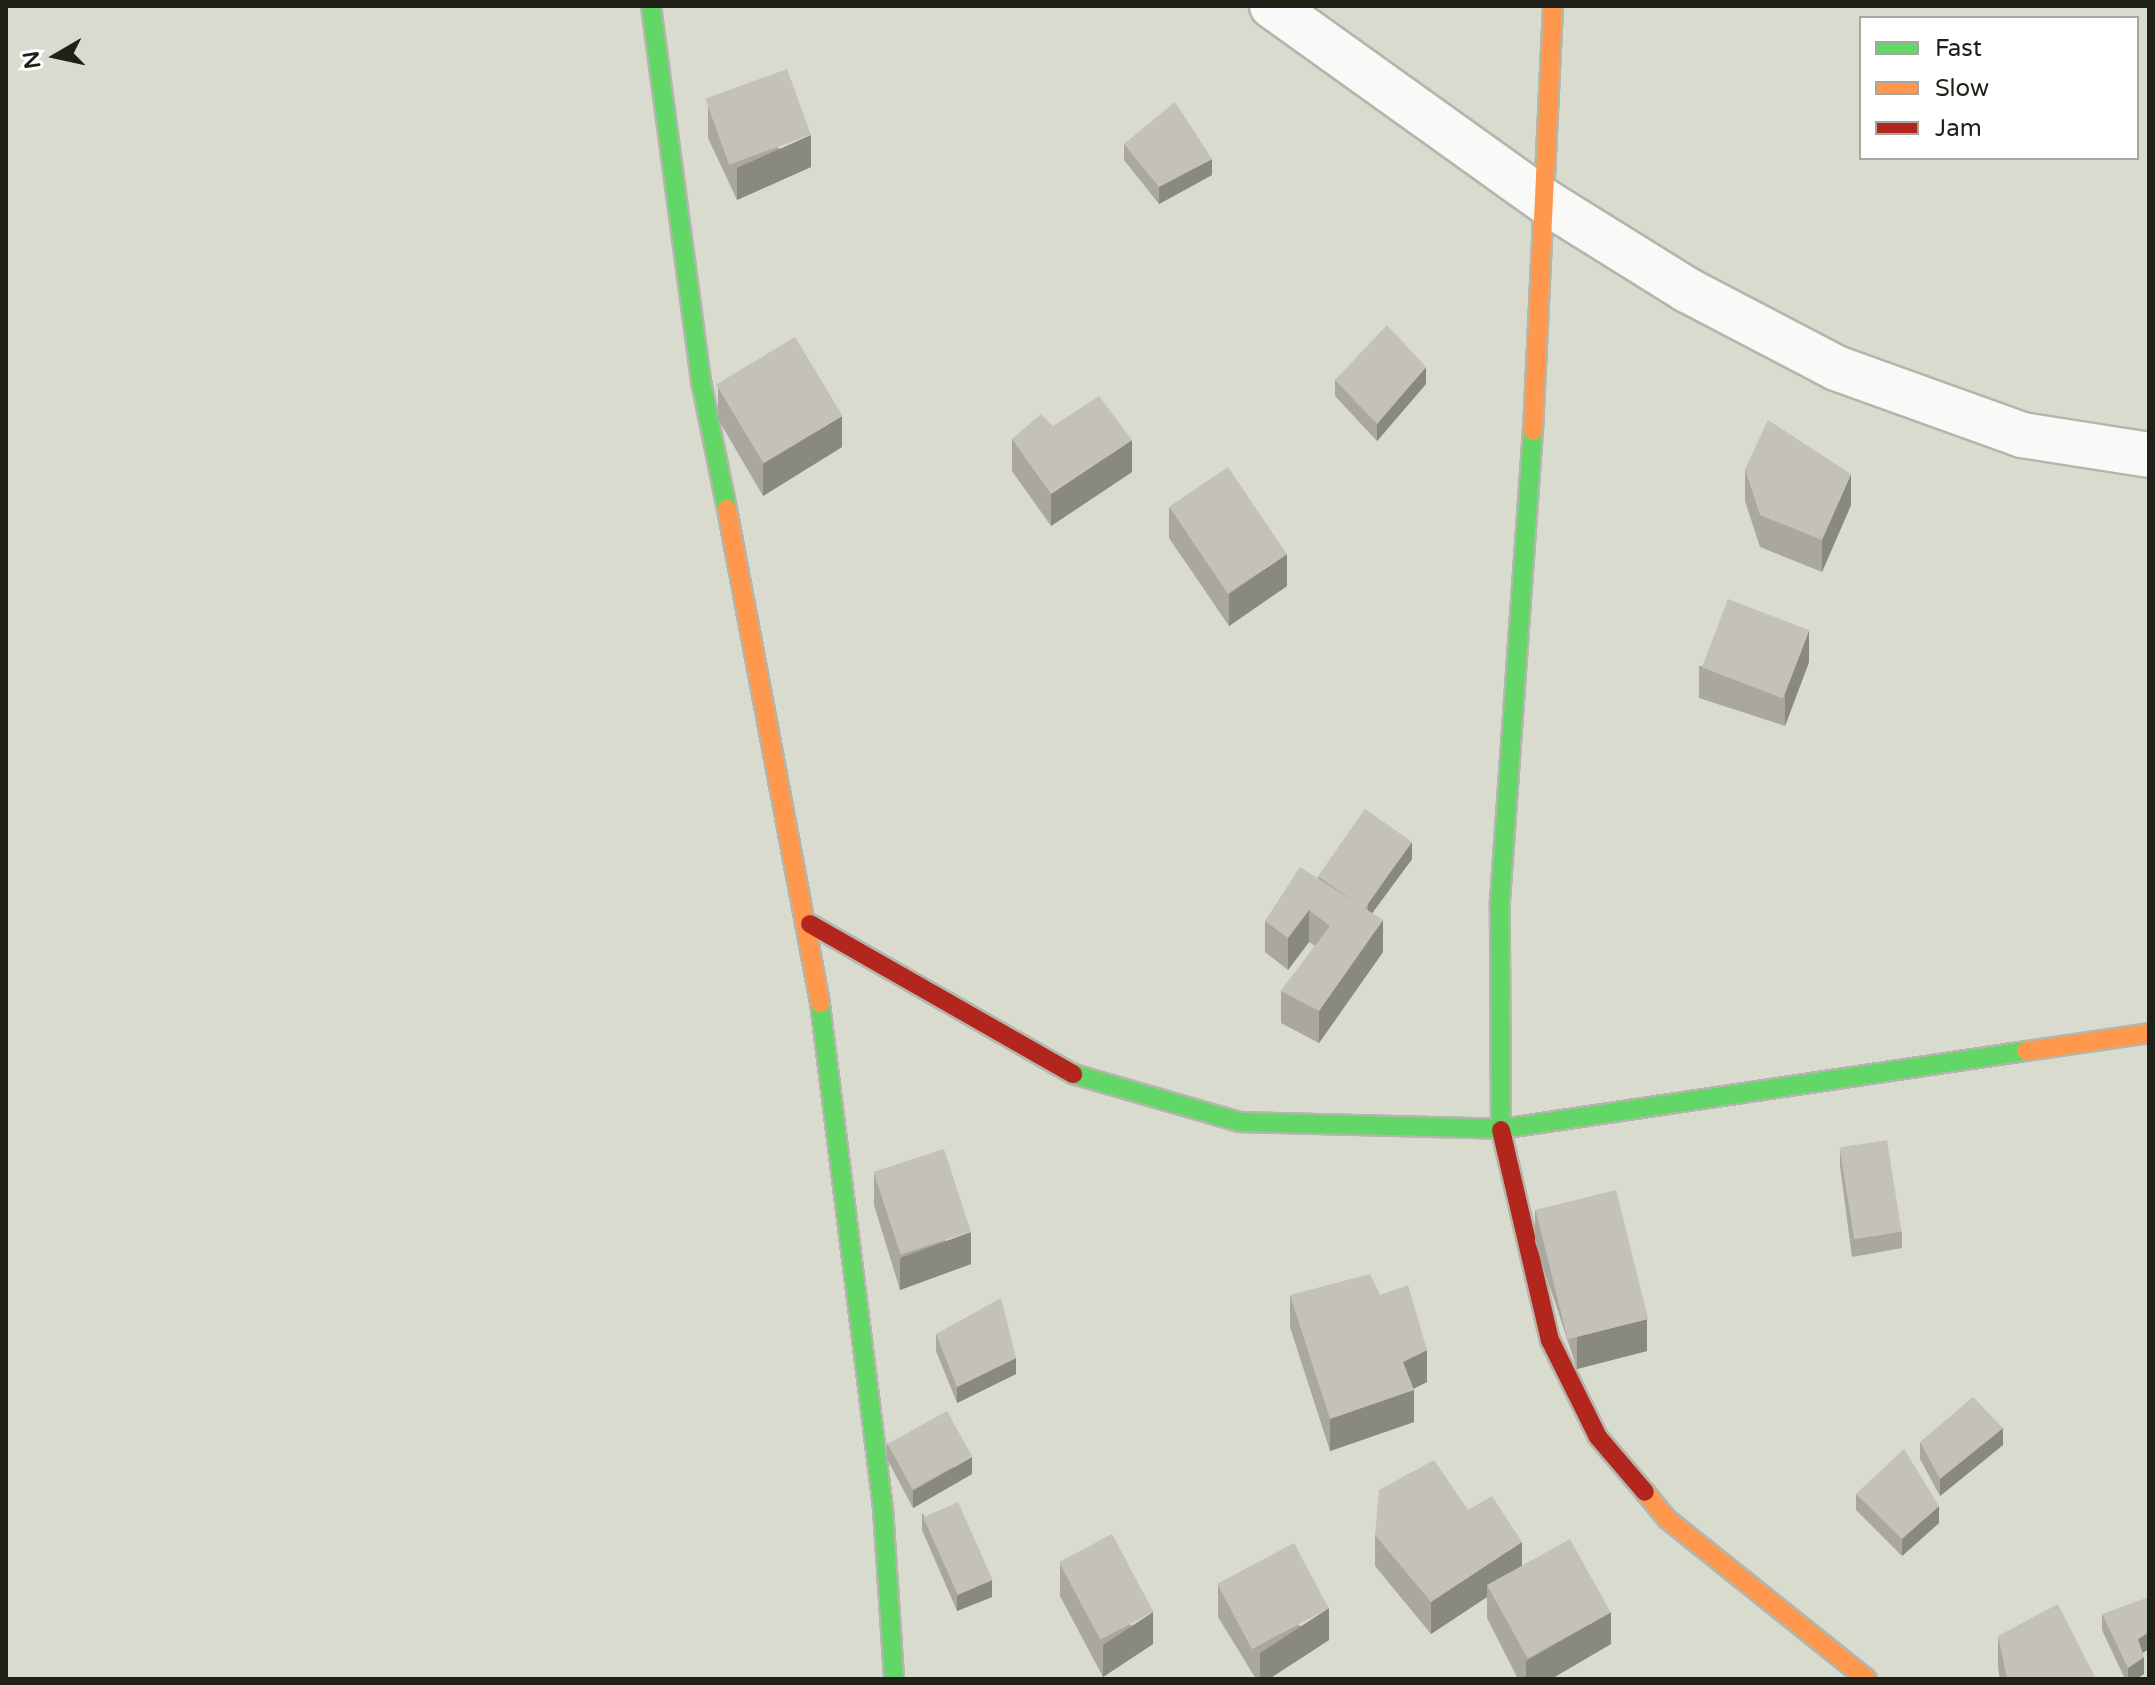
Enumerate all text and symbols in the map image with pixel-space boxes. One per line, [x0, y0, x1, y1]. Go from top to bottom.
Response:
north arrow [16, 16, 96, 96]
legend [1859, 16, 2139, 160]
text: Fast [1935, 34, 1982, 63]
text: N [18, 49, 47, 71]
text: Slow [1935, 74, 1989, 103]
text: Jam [1935, 114, 1982, 143]

